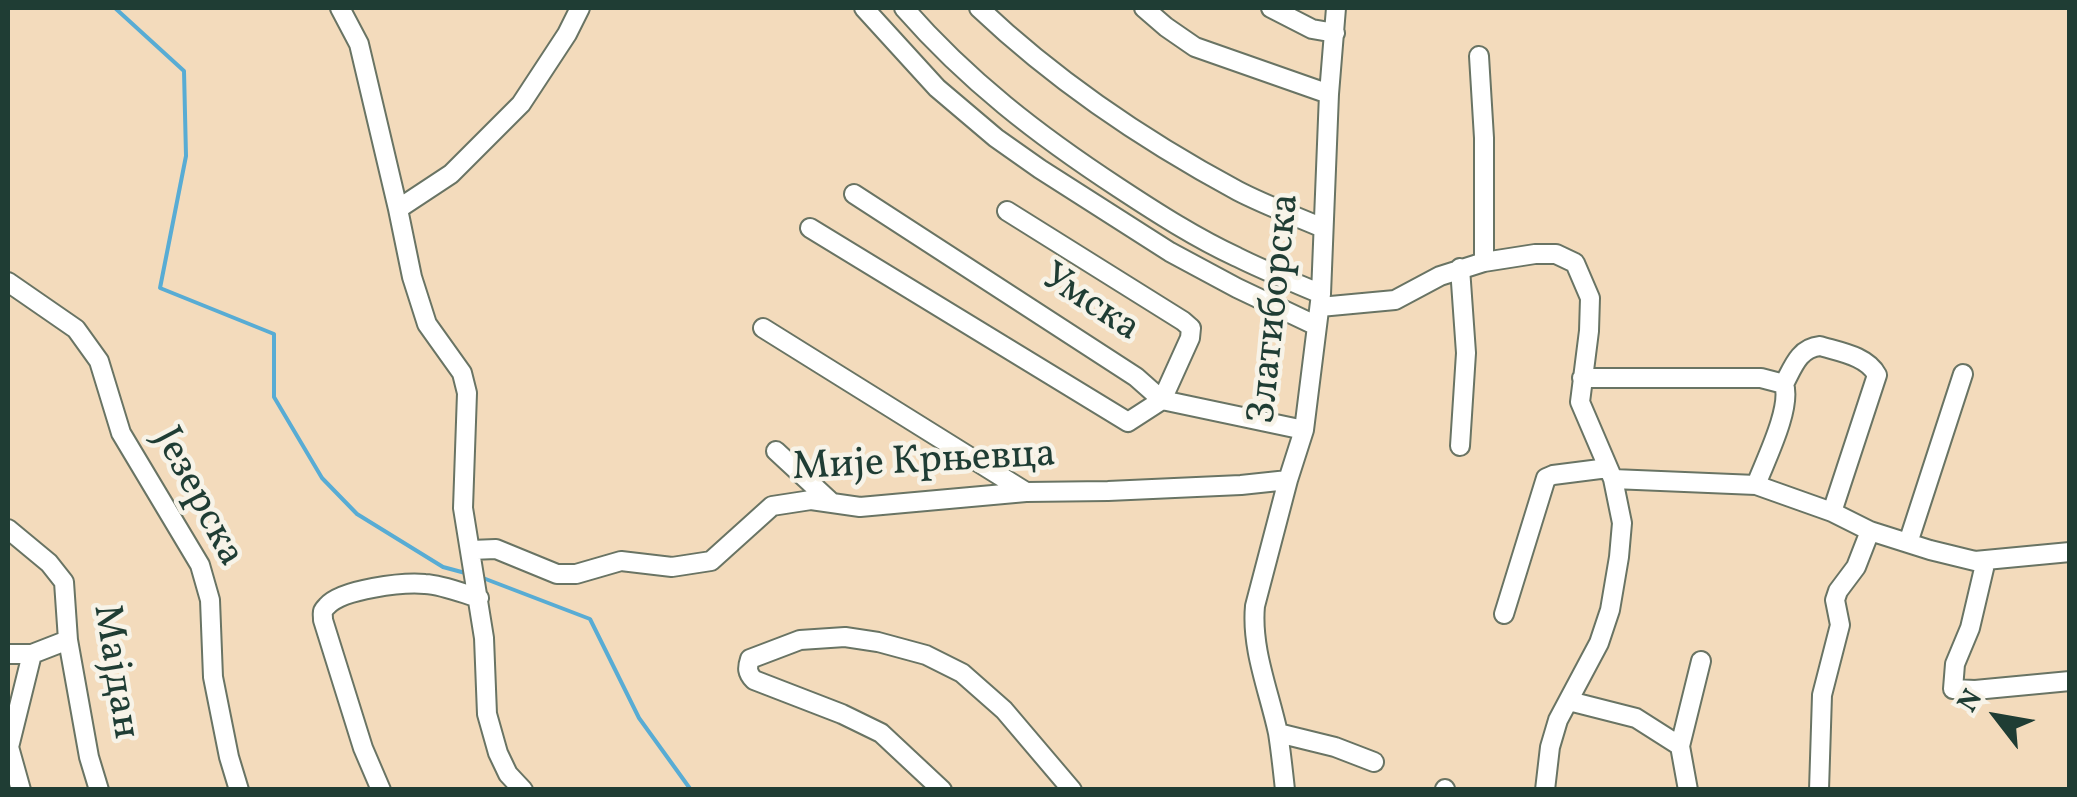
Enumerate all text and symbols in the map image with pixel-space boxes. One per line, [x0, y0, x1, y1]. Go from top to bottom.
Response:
street label: Златиборска [1241, 191, 1313, 427]
street label: Умска [1030, 255, 1148, 355]
street label: Језерска [139, 420, 253, 576]
street label: Мије Крњевца [791, 433, 1057, 495]
street label: Мајдан [79, 601, 147, 743]
north arrow [1947, 667, 2047, 767]
text: N [1949, 683, 1993, 720]

